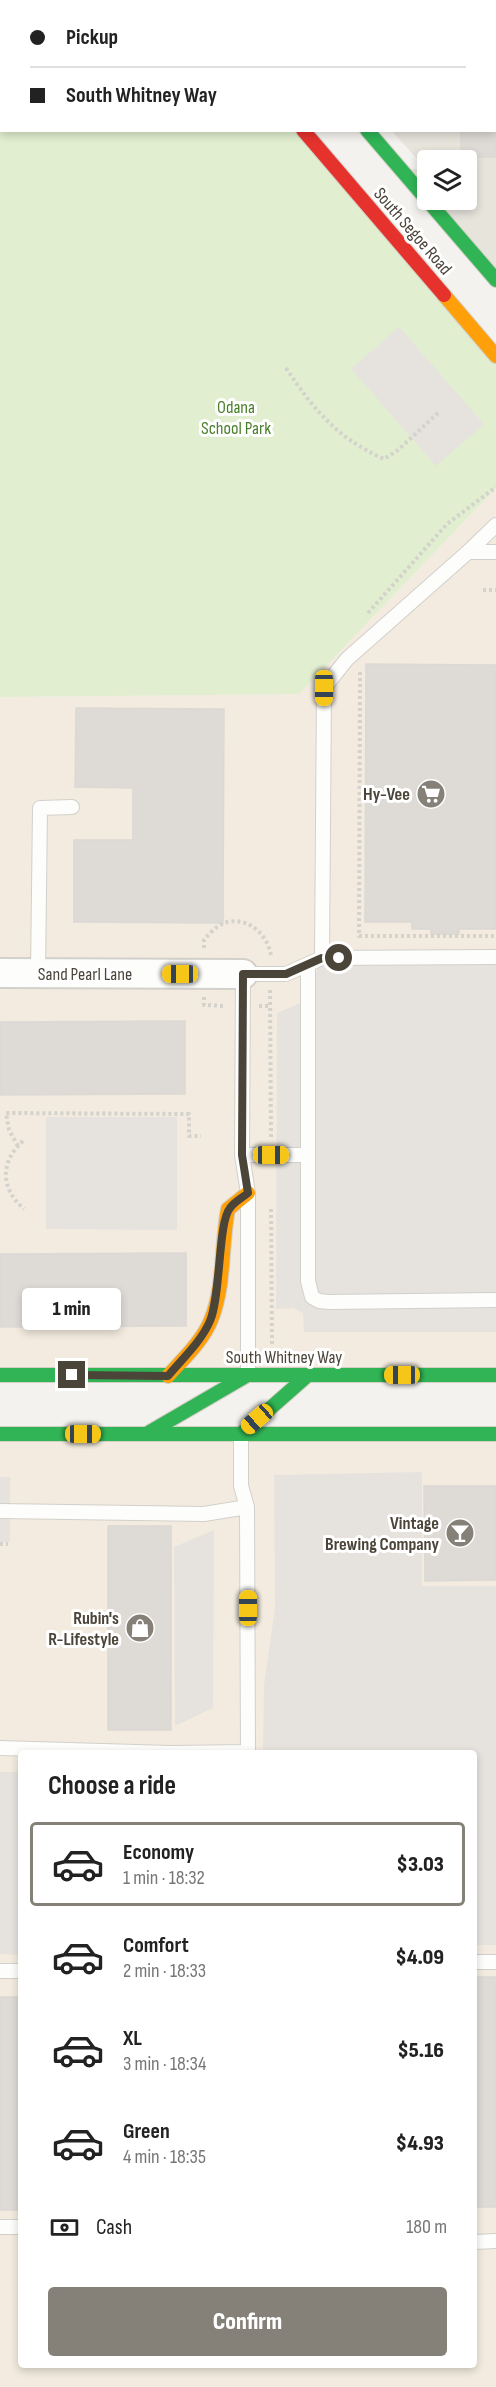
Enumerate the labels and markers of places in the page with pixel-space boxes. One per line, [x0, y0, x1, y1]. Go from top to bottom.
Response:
supermarket icon: Hy-Vee [415, 778, 447, 810]
place label: Hy-Vee [363, 784, 410, 805]
place label: Vintage Brewing Company [325, 1513, 440, 1555]
bar icon: Vintage Brewing Company [444, 1517, 476, 1549]
place label: Rubin's R-Lifestyle [48, 1608, 119, 1650]
shop icon: Rubin's R-Lifestyle [124, 1612, 156, 1644]

